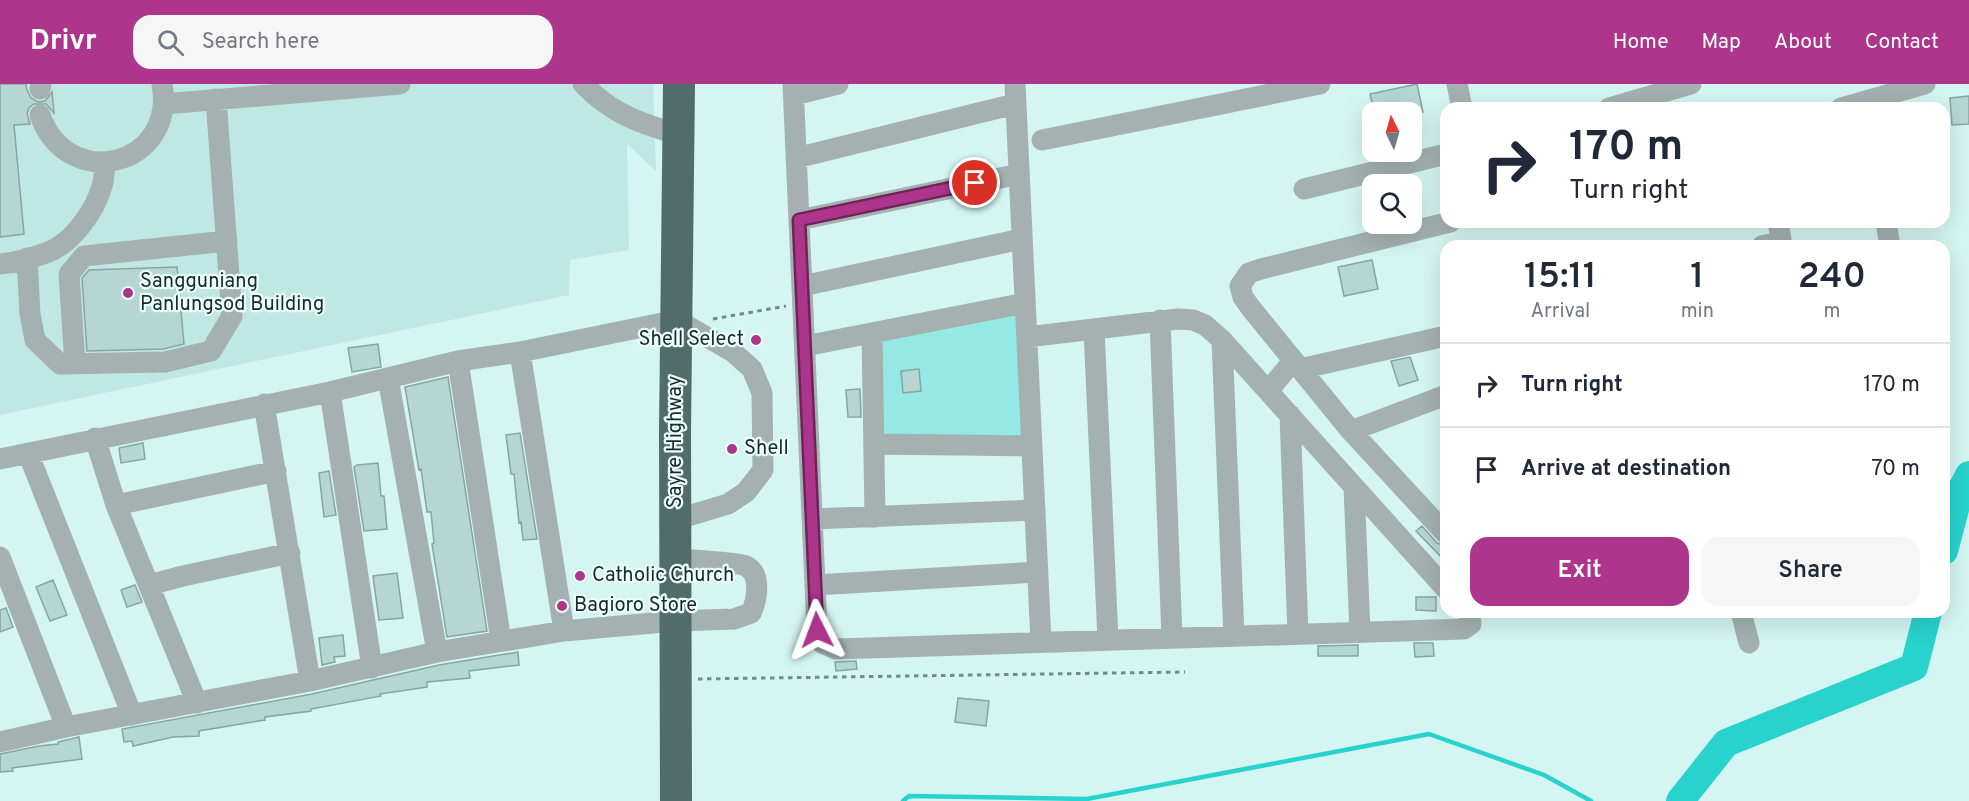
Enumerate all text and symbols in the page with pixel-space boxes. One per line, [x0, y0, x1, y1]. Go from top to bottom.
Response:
search box [133, 15, 553, 69]
text: Drivr [30, 24, 97, 60]
icon: search [154, 26, 187, 59]
text: Search here [202, 29, 319, 56]
text: Home [1613, 29, 1669, 56]
text: Map [1702, 29, 1741, 56]
text: About [1774, 29, 1832, 56]
text: Contact [1865, 29, 1939, 56]
north arrow [1362, 102, 1422, 162]
map controls [1362, 102, 1422, 234]
text: 170 m [1569, 122, 1683, 175]
icon: right [1470, 126, 1548, 204]
pin [949, 157, 1000, 208]
icon: arrive [958, 166, 991, 199]
button: search [1362, 174, 1422, 234]
text: Turn right [1569, 174, 1688, 208]
text: 15:11 [1524, 255, 1597, 301]
text: 1 [1690, 255, 1704, 301]
text: 240 [1798, 255, 1866, 301]
place label: Sangguniang Panlungsod Building [140, 269, 324, 318]
marker: Sangguniang Panlungsod Building [121, 286, 135, 300]
text: Arrival [1531, 299, 1590, 325]
text: min [1681, 299, 1714, 325]
text: m [1823, 299, 1840, 325]
place label: Shell Select [638, 327, 744, 353]
marker: Shell Select [749, 333, 763, 347]
icon: right [1470, 369, 1503, 402]
text: Turn right [1521, 372, 1623, 399]
text: 170 m [1863, 372, 1920, 399]
street label: Sayre Highway [663, 376, 689, 508]
place label: Shell [744, 436, 789, 462]
marker: Shell [725, 442, 739, 456]
icon: arrive [1470, 453, 1503, 486]
text: Arrive at destination [1521, 456, 1731, 483]
text: 70 m [1871, 456, 1920, 483]
button: Exit [1470, 537, 1689, 606]
button: Share [1701, 537, 1920, 606]
place label: Catholic Church [592, 563, 734, 589]
marker: Catholic Church [573, 569, 587, 583]
place label: Bagioro Store [574, 593, 697, 619]
position arrow [785, 598, 849, 662]
marker: Bagioro Store [555, 599, 569, 613]

